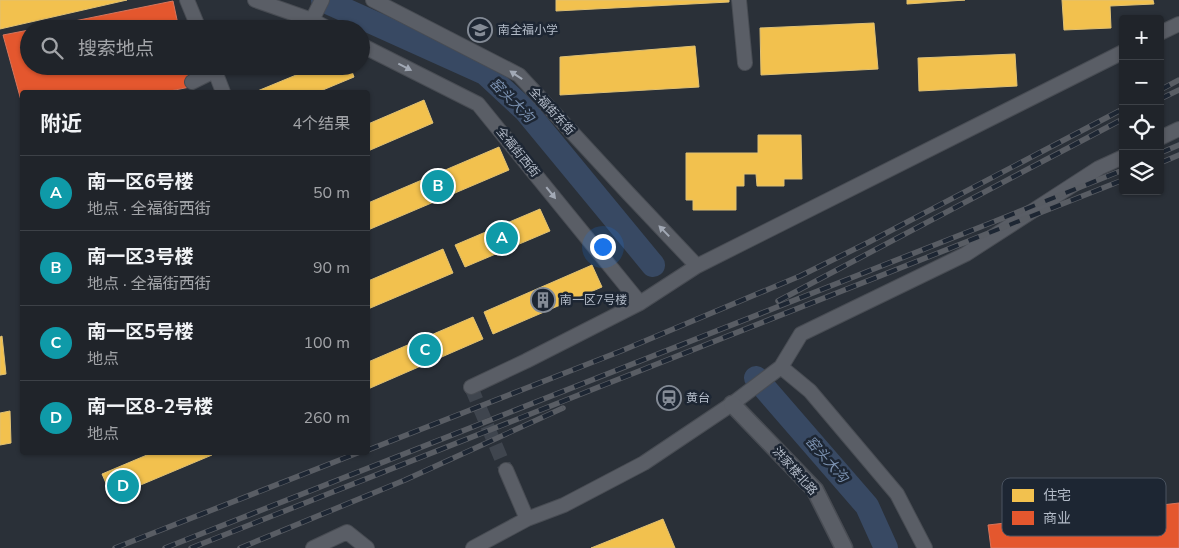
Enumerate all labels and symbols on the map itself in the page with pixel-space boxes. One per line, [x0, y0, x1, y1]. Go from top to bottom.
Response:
school or university icon: 南全福小学 [467, 17, 493, 43]
place label: 南全福小学 [498, 22, 558, 38]
one-way arrow [398, 63, 412, 71]
one-way arrow [509, 70, 523, 79]
water label: 窑头大沟 [485, 74, 540, 128]
street label: 全福街东街 [526, 84, 578, 138]
street label: 全福街西街 [493, 124, 543, 180]
pin: B [422, 167, 454, 205]
one-way arrow [545, 187, 556, 200]
pin: A [486, 219, 518, 257]
one-way arrow [658, 225, 670, 237]
your location [590, 234, 616, 260]
building icon: 南一区7号楼 [530, 287, 556, 313]
place label: 南一区7号楼 [560, 292, 627, 308]
pin: C [409, 331, 441, 369]
station icon: 黄台 [656, 385, 682, 411]
place label: 黄台 [686, 390, 710, 406]
water label: 窑头大沟 [801, 432, 853, 488]
street label: 洪家楼北路 [769, 443, 821, 499]
pin: D [107, 467, 139, 505]
legend [1002, 478, 1166, 536]
text: 住宅 [1043, 486, 1071, 505]
text: 商业 [1043, 509, 1071, 528]

